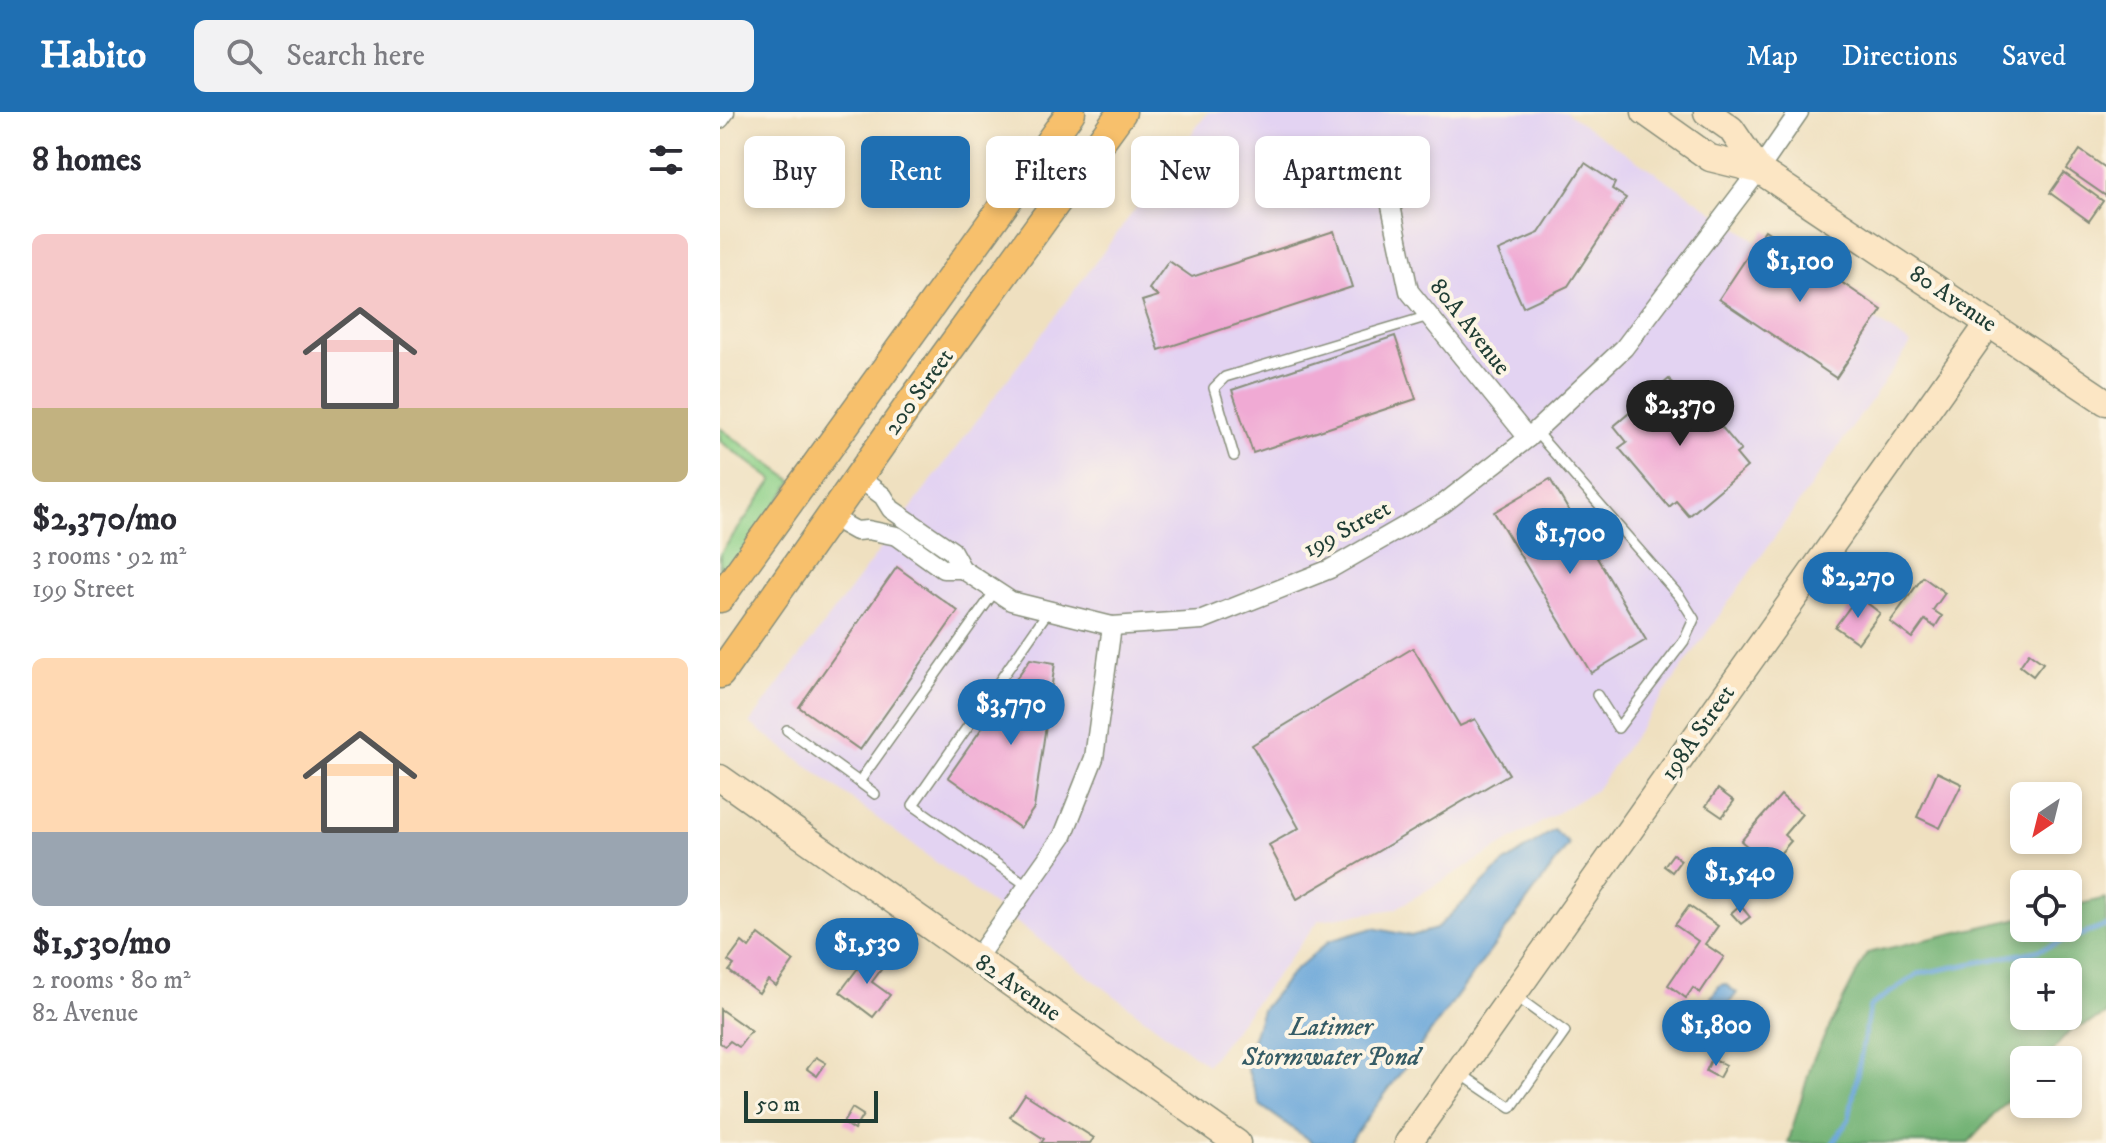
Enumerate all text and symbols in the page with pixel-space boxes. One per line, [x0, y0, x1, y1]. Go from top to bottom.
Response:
search box [194, 20, 754, 92]
text: Habito [40, 32, 146, 80]
icon: search [222, 34, 266, 78]
text: Search here [286, 38, 425, 75]
text: Map [1746, 39, 1798, 74]
text: Directions [1842, 39, 1958, 74]
text: Saved [2002, 39, 2066, 74]
chip: Buy [744, 136, 845, 208]
chip: Rent [861, 136, 970, 208]
chip: Filters [986, 136, 1115, 208]
chip: New [1131, 136, 1239, 208]
chip: Apartment [1255, 136, 1430, 208]
icon: filters [644, 138, 688, 182]
text: 8 homes [32, 139, 141, 181]
pin: $1,100 [1735, 236, 1865, 304]
text: $1,100 [1766, 245, 1834, 278]
street label: 80 Avenue [1903, 259, 2003, 339]
street label: 80A Avenue [1423, 273, 1517, 381]
icon: home [288, 286, 432, 430]
street label: 200 Street [878, 343, 961, 441]
pin: $2,370 [1615, 380, 1745, 448]
text: $2,370 [1644, 389, 1716, 422]
street label: 199 Street [1298, 493, 1396, 564]
text: $2,370/mo [32, 498, 177, 540]
pin: $1,700 [1505, 508, 1635, 576]
text: $1,700 [1535, 517, 1605, 550]
text: 3 rooms · 92 m² [32, 540, 186, 573]
pin: $2,270 [1793, 552, 1923, 620]
text: $2,270 [1821, 561, 1895, 594]
text: 199 Street [32, 573, 135, 606]
pin: $3,770 [946, 679, 1076, 747]
street label: 198A Street [1654, 679, 1742, 787]
text: $3,770 [976, 688, 1046, 721]
icon: home [288, 710, 432, 854]
north arrow [2010, 782, 2082, 854]
map controls [2010, 782, 2082, 1118]
pin: $1,540 [1675, 847, 1805, 915]
text: $1,540 [1705, 856, 1775, 889]
button: locate [2010, 870, 2082, 942]
pin: $1,530 [802, 918, 932, 986]
text: $1,530/mo [32, 922, 171, 964]
text: $1,530 [834, 927, 900, 960]
street label: 82 Avenue [969, 948, 1067, 1028]
button: + [2010, 958, 2082, 1030]
text: 2 rooms · 80 m² [32, 964, 191, 997]
text: 82 Avenue [32, 997, 138, 1030]
pin: $1,800 [1651, 1000, 1781, 1068]
text: $1,800 [1680, 1009, 1752, 1042]
water label: Latimer Stormwater Pond [1241, 1011, 1424, 1074]
button: − [2010, 1046, 2082, 1118]
scale bar [744, 1087, 878, 1123]
text: 50 m [756, 1091, 800, 1118]

